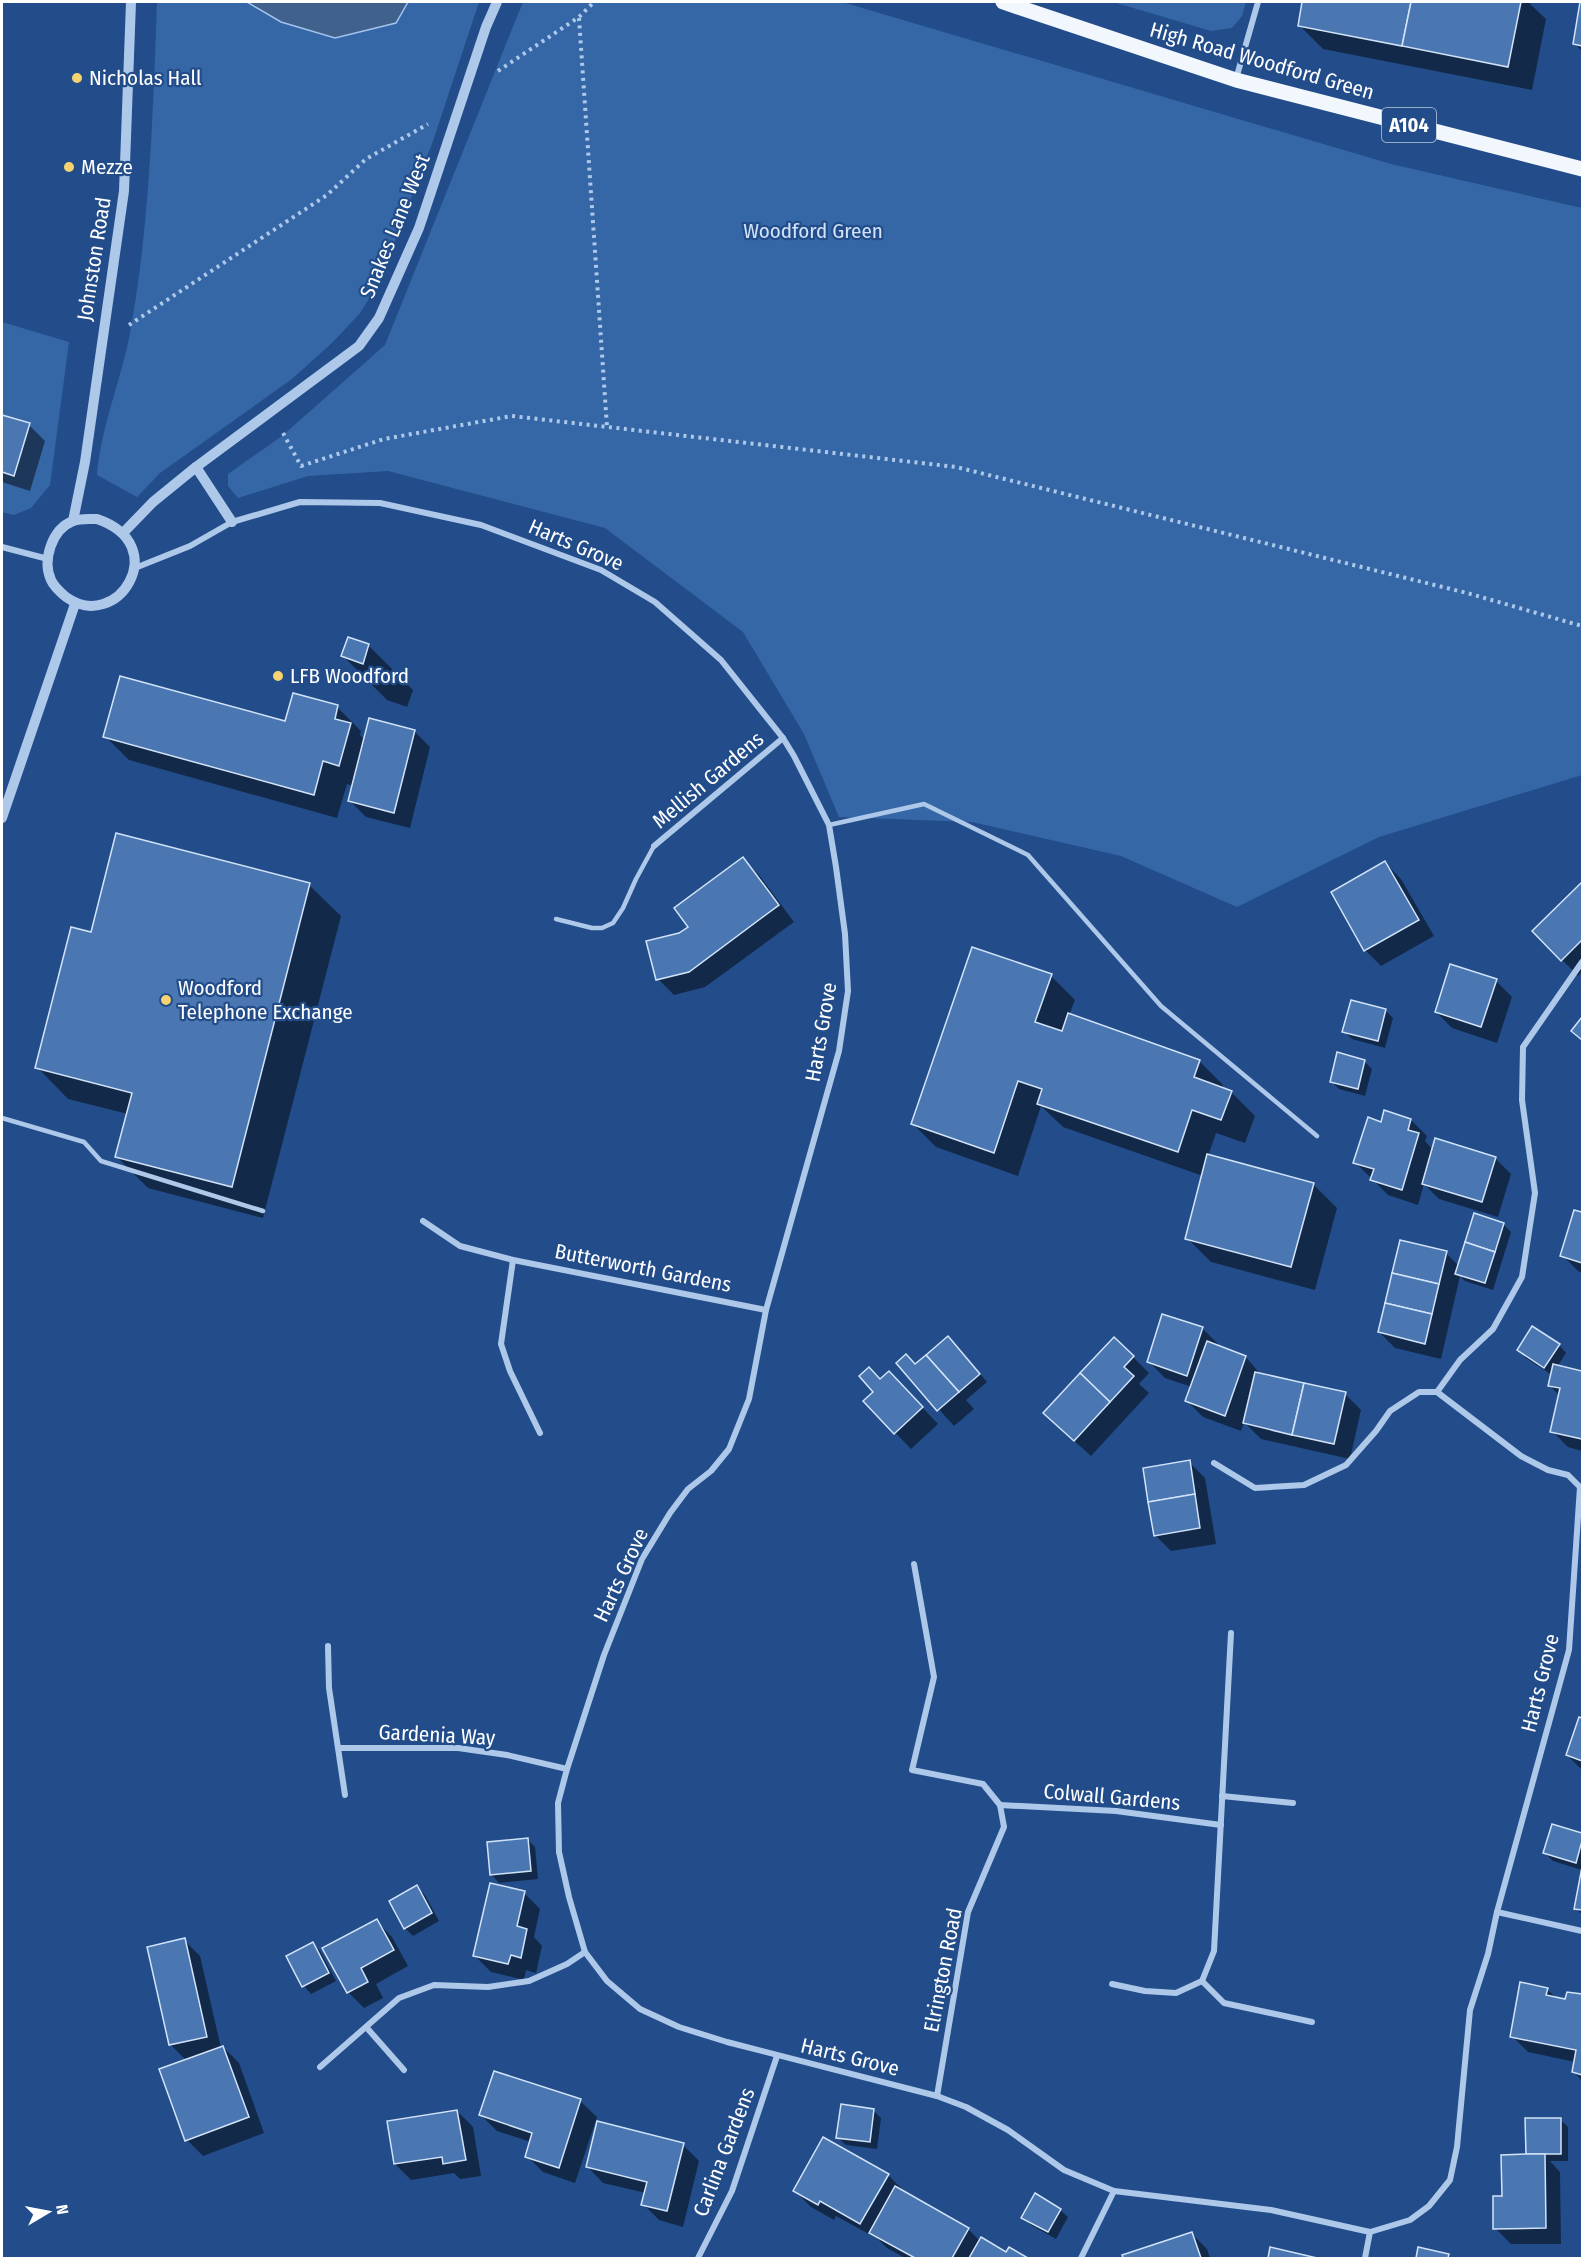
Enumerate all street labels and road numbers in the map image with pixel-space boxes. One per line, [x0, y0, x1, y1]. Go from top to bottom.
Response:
street label: High Road Woodford Green [1147, 17, 1377, 105]
road number: A104 [1382, 108, 1436, 142]
street label: Snakes Lane West [354, 150, 436, 302]
street label: Johnston Road [71, 195, 117, 323]
street label: Harts Grove [525, 513, 627, 577]
street label: Mellish Gardens [647, 726, 769, 834]
street label: Harts Grove [799, 980, 843, 1084]
street label: Butterworth Gardens [553, 1238, 734, 1298]
street label: Harts Grove [588, 1524, 654, 1626]
street label: Harts Grove [1515, 1631, 1565, 1735]
street label: Gardenia Way [378, 1719, 497, 1751]
street label: Colwall Gardens [1043, 1778, 1181, 1816]
street label: Elrington Road [918, 1906, 968, 2034]
street label: Harts Grove [798, 2032, 902, 2082]
street label: Carlina Gardens [688, 2084, 761, 2220]

